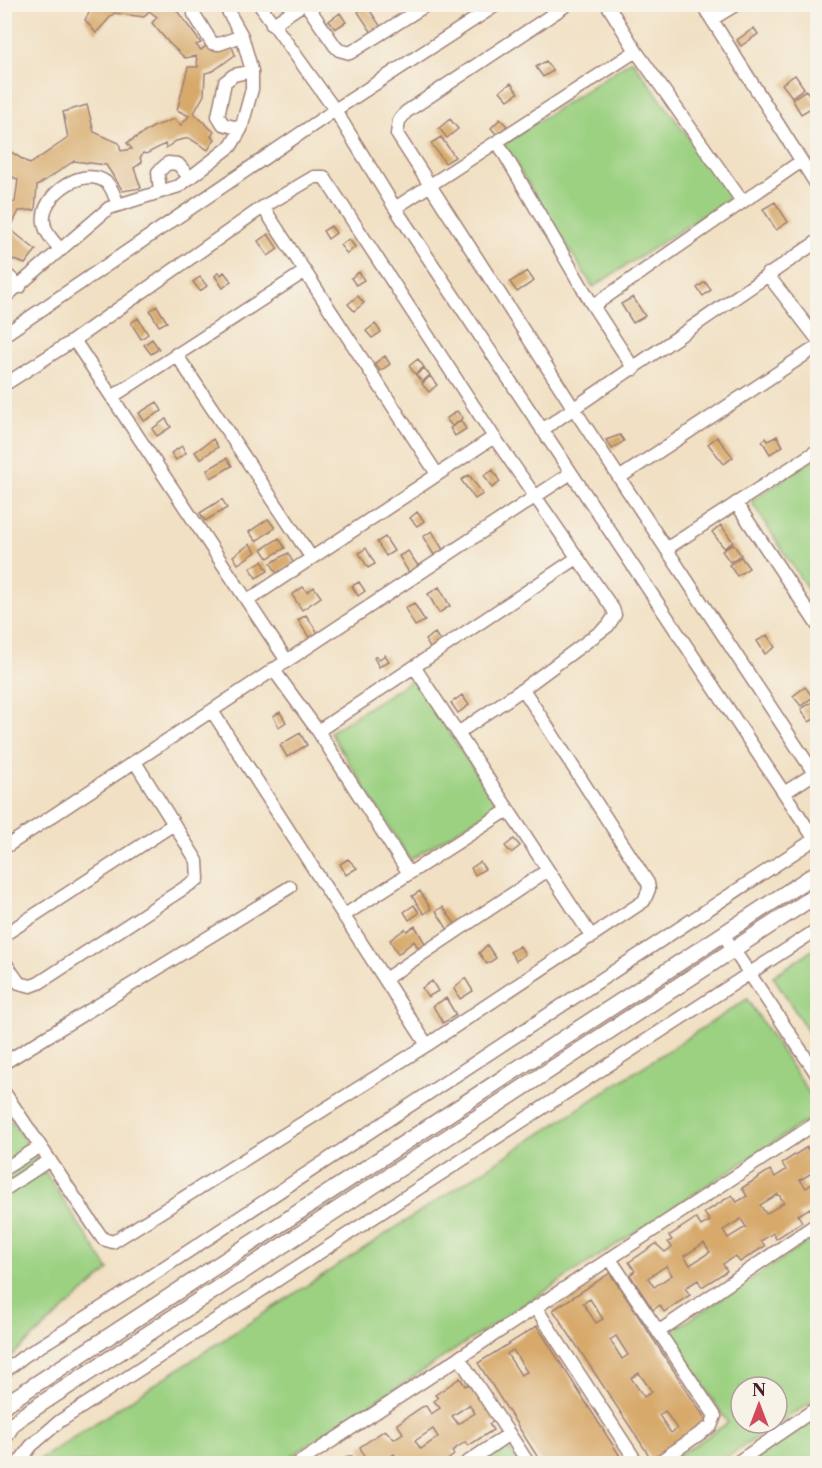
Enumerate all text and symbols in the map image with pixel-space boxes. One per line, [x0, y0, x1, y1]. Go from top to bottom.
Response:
north arrow [729, 1375, 789, 1435]
text: N [752, 1380, 766, 1400]

